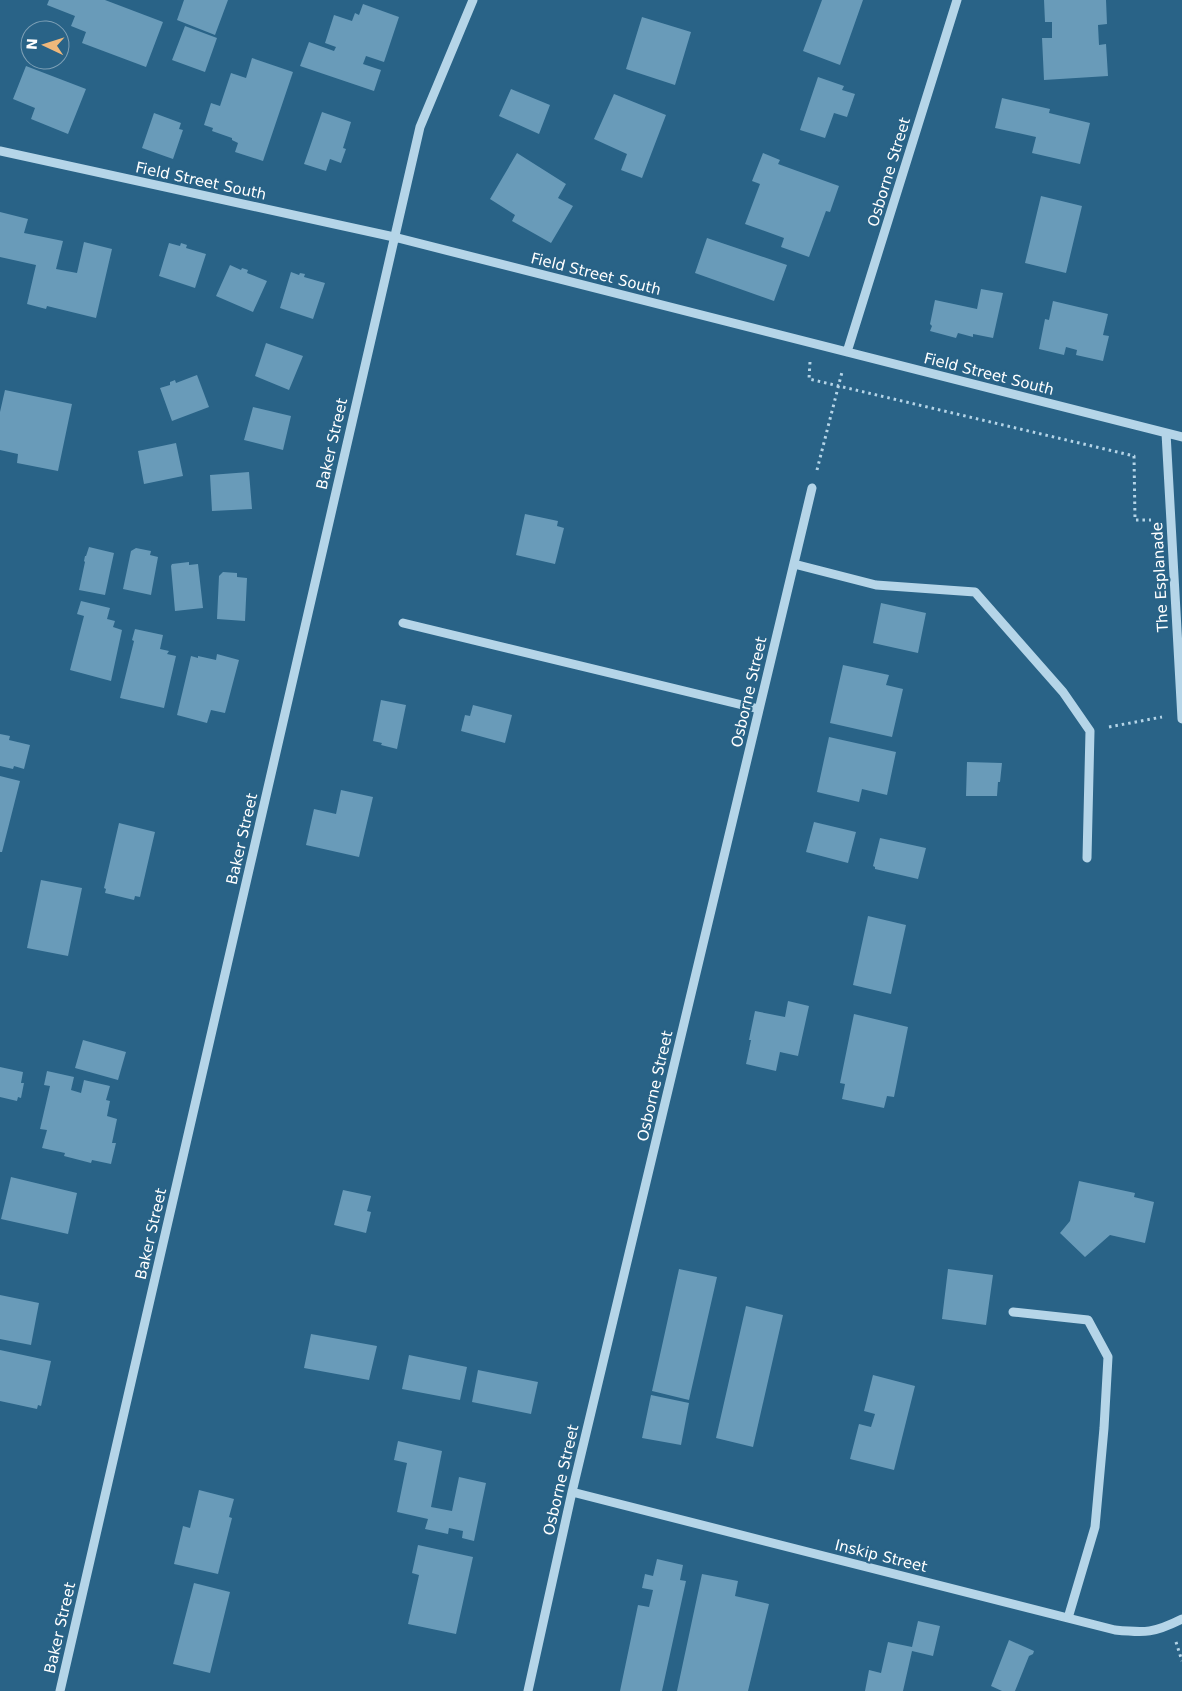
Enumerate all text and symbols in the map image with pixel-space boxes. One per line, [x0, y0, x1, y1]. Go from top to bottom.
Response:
north arrow [20, 20, 70, 70]
text: N [24, 38, 40, 50]
street label: Osborne Street [864, 115, 914, 229]
street label: Field Street South [134, 158, 268, 204]
street label: Field Street South [529, 249, 663, 299]
street label: Field Street South [922, 349, 1056, 399]
street label: Baker Street [313, 396, 351, 492]
street label: The Esplanade [1148, 521, 1172, 634]
street label: Osborne Street [727, 635, 771, 749]
street label: Baker Street [223, 791, 261, 887]
street label: Osborne Street [633, 1029, 677, 1143]
street label: Baker Street [132, 1186, 170, 1282]
street label: Osborne Street [539, 1423, 583, 1537]
street label: Inskip Street [833, 1536, 929, 1576]
street label: Baker Street [41, 1580, 79, 1676]

